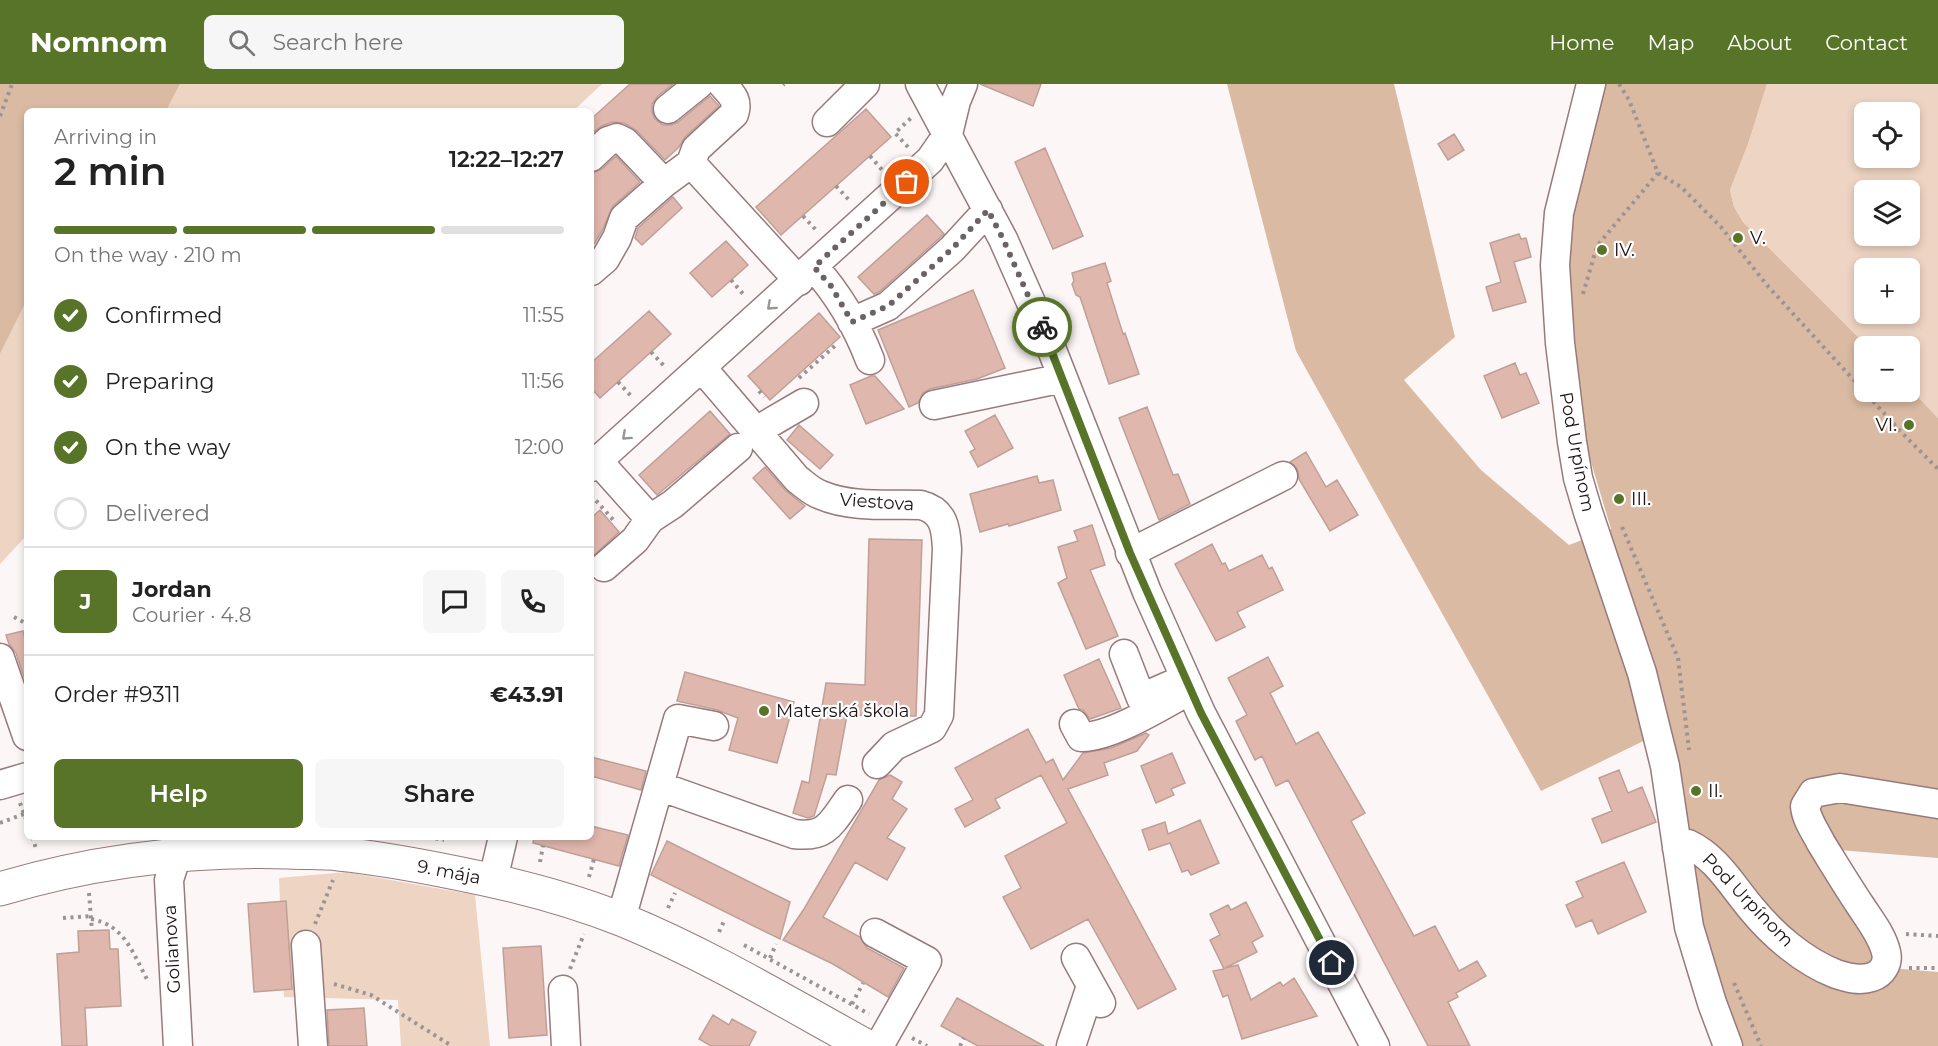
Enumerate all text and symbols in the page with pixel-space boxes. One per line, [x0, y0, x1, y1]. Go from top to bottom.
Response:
search box [204, 15, 624, 69]
text: Nomnom [30, 25, 168, 59]
icon: search [225, 26, 258, 59]
text: Search here [273, 29, 403, 56]
text: Home [1549, 30, 1614, 55]
text: Map [1647, 30, 1694, 55]
text: About [1727, 30, 1792, 55]
text: Contact [1825, 30, 1908, 55]
map controls [1854, 102, 1920, 402]
button: locate [1854, 102, 1920, 168]
text: Arriving in [54, 125, 157, 149]
text: 12:22–12:27 [449, 146, 564, 173]
text: 2 min [54, 147, 167, 195]
pin [881, 156, 932, 207]
icon: bag [890, 165, 923, 198]
button: layers [1854, 180, 1920, 246]
place label: V. [1750, 227, 1766, 249]
marker: V. [1731, 231, 1745, 245]
place label: IV. [1614, 239, 1635, 261]
text: On the way · 210 m [54, 243, 242, 267]
marker: IV. [1595, 243, 1609, 257]
button: + [1854, 258, 1920, 324]
courier [1012, 297, 1072, 357]
icon: check [54, 299, 87, 332]
one-way arrow [767, 299, 777, 310]
text: Confirmed [105, 302, 222, 329]
text: 11:55 [523, 303, 564, 327]
icon: bike [1026, 311, 1059, 344]
button: − [1854, 336, 1920, 402]
icon: check [54, 365, 87, 398]
text: Preparing [105, 368, 214, 395]
text: 11:56 [522, 369, 564, 393]
street label: Pod Urpínom [1555, 390, 1599, 514]
place label: VI. [1875, 414, 1897, 436]
marker: VI. [1902, 418, 1916, 432]
one-way arrow [622, 429, 632, 440]
icon: check [54, 431, 87, 464]
text: On the way [105, 434, 230, 461]
text: 12:00 [515, 435, 564, 459]
street label: Viestova [839, 488, 915, 516]
place label: III. [1631, 488, 1651, 510]
marker: III. [1612, 492, 1626, 506]
text: Delivered [105, 500, 210, 527]
button: chat [423, 570, 486, 633]
button: phone [501, 570, 564, 633]
text: Jordan [132, 576, 212, 603]
text: J [80, 588, 91, 615]
text: Courier · 4.8 [132, 603, 251, 627]
text: Order #9311 [54, 681, 181, 708]
text: €43.91 [490, 681, 564, 708]
place label: Materská škola [776, 700, 909, 722]
marker: Materská škola [757, 704, 771, 718]
button: Help [54, 759, 303, 828]
button: Share [315, 759, 564, 828]
place label: II. [1708, 780, 1723, 802]
marker: II. [1689, 784, 1703, 798]
street label: Pod Urpínom [1698, 849, 1798, 951]
street label: 9. mája [415, 855, 483, 889]
street label: Golianova [159, 904, 185, 994]
pin [1306, 937, 1357, 988]
icon: home [1315, 946, 1348, 979]

